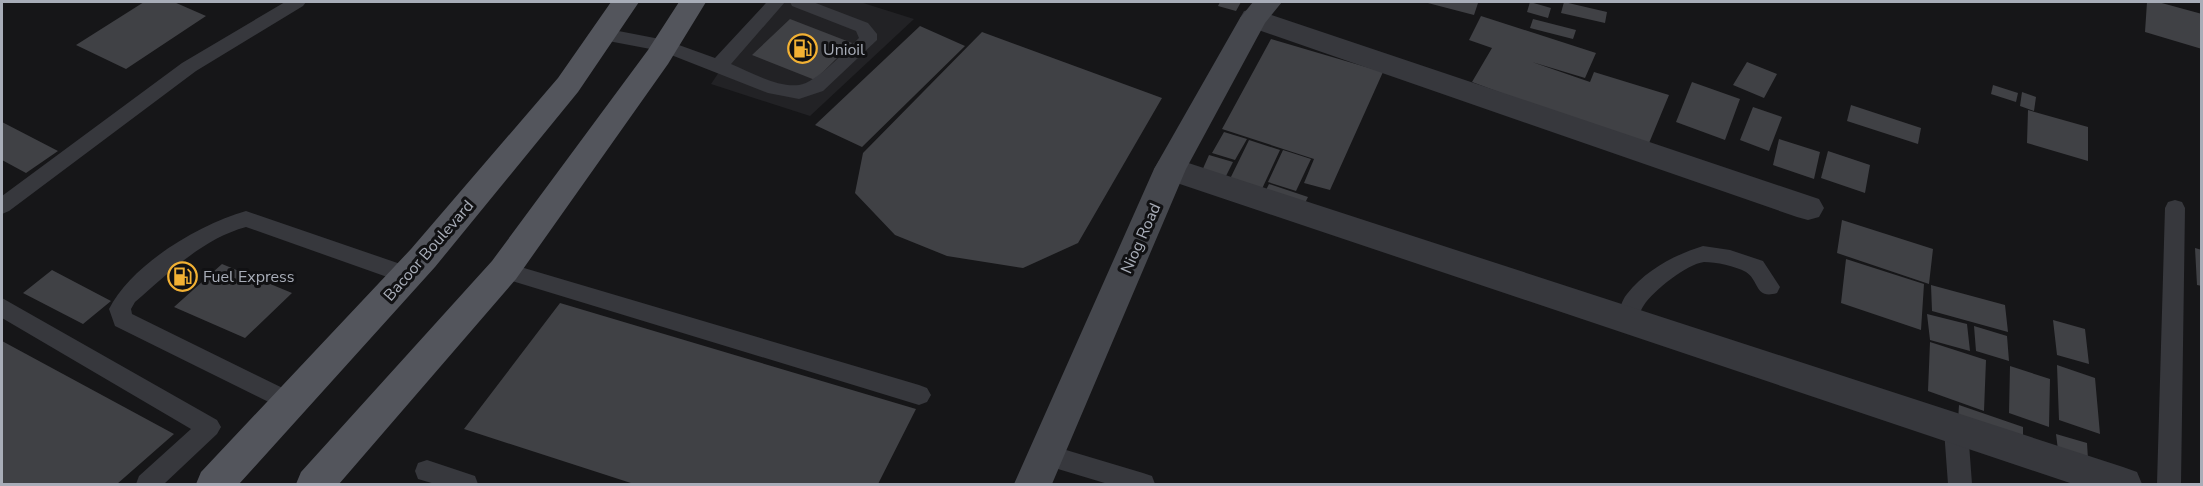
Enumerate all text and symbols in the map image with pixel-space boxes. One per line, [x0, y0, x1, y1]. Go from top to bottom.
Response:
fuel station icon: Unioil [786, 33, 818, 65]
place label: Unioil [823, 39, 865, 61]
street label: Bacoor Boulevard [379, 195, 479, 306]
street label: Niog Road [1116, 200, 1166, 277]
fuel station icon: Fuel Express [166, 260, 198, 292]
place label: Fuel Express [203, 266, 295, 288]

